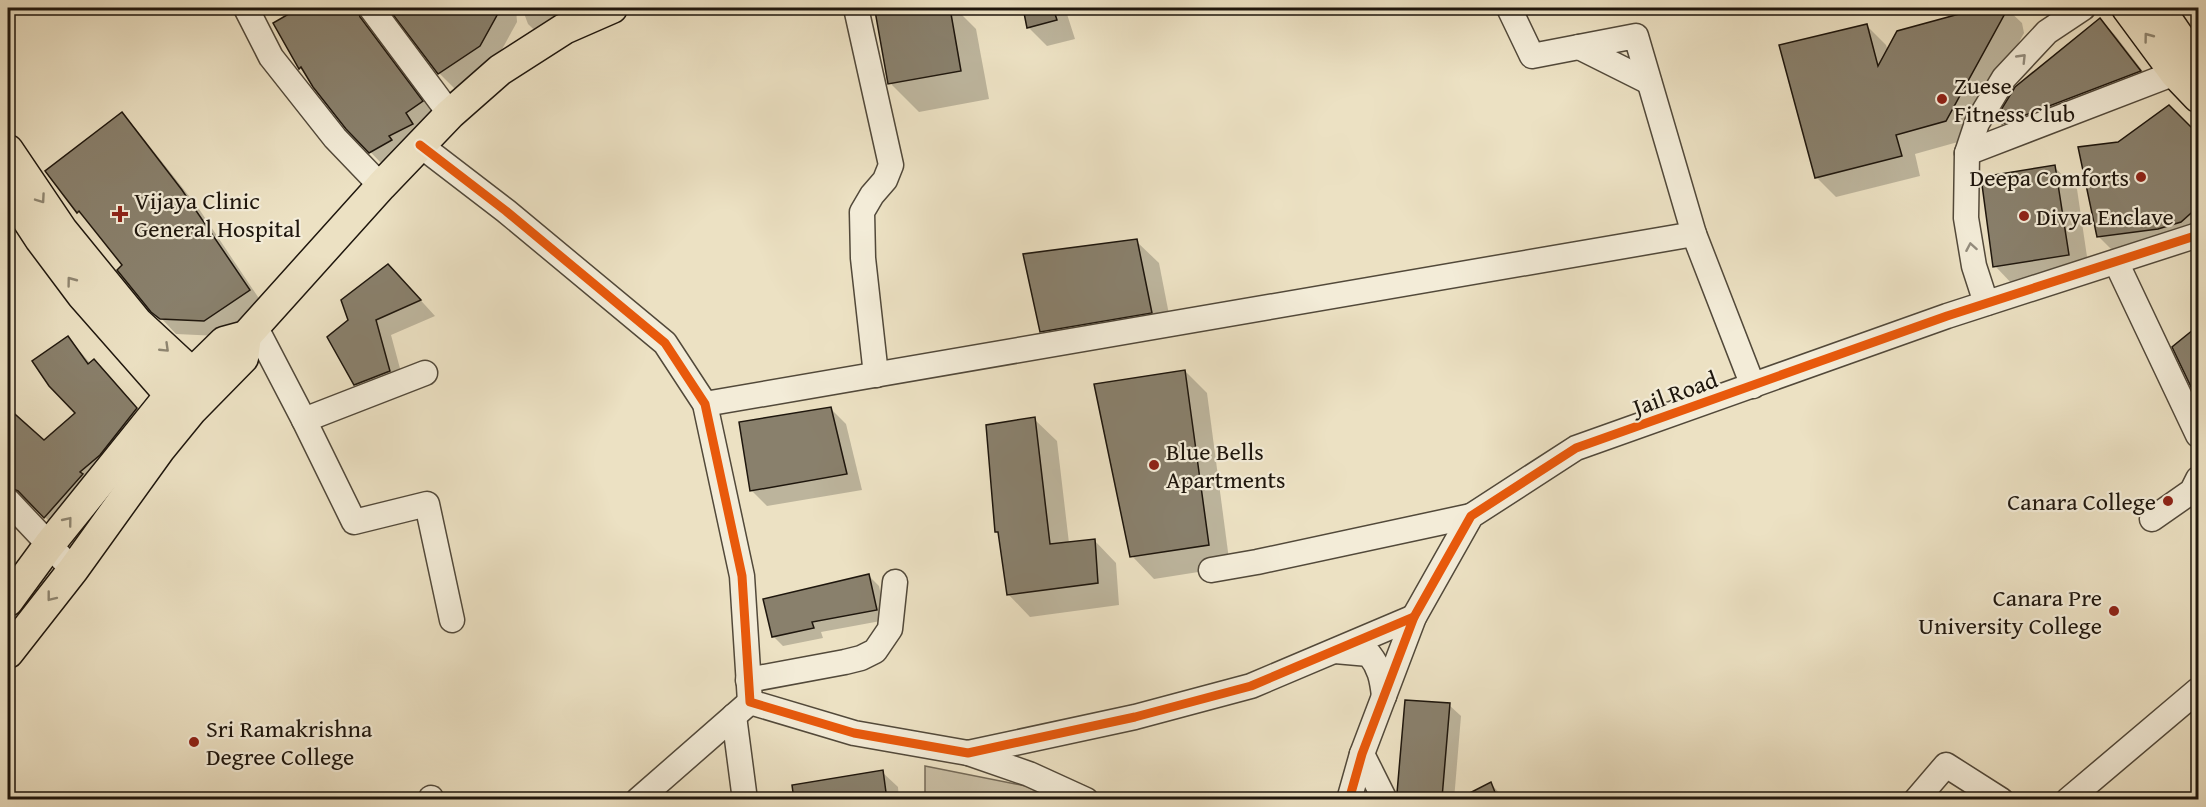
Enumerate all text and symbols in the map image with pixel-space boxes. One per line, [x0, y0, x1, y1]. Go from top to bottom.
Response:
one-way arrow [2145, 33, 2156, 44]
one-way arrow [2015, 54, 2026, 65]
place label: Zuese Fitness Club [1954, 68, 2075, 131]
marker: Zuese Fitness Club [1935, 92, 1949, 106]
place label: Deepa Comforts [1970, 160, 2129, 195]
marker: Deepa Comforts [2134, 170, 2148, 184]
place label: Vijaya Clinic General Hospital [134, 183, 301, 246]
one-way arrow [34, 192, 45, 203]
place label: Divya Enclave [2036, 199, 2174, 234]
marker: Vijaya Clinic General Hospital [111, 205, 129, 223]
marker: Divya Enclave [2017, 209, 2031, 223]
one-way arrow [1965, 242, 1977, 252]
one-way arrow [67, 277, 78, 288]
one-way arrow [159, 341, 169, 352]
street label: Jail Road [1625, 361, 1722, 426]
place label: Blue Bells Apartments [1166, 434, 1286, 497]
marker: Blue Bells Apartments [1147, 458, 1161, 472]
place label: Canara College [2007, 484, 2156, 519]
marker: Canara College [2161, 494, 2175, 508]
one-way arrow [61, 517, 72, 528]
place label: Canara Pre University College [1918, 580, 2102, 643]
one-way arrow [48, 591, 59, 602]
marker: Canara Pre University College [2107, 604, 2121, 618]
place label: Sri Ramakrishna Degree College [206, 711, 373, 774]
marker: Sri Ramakrishna Degree College [187, 735, 201, 749]

